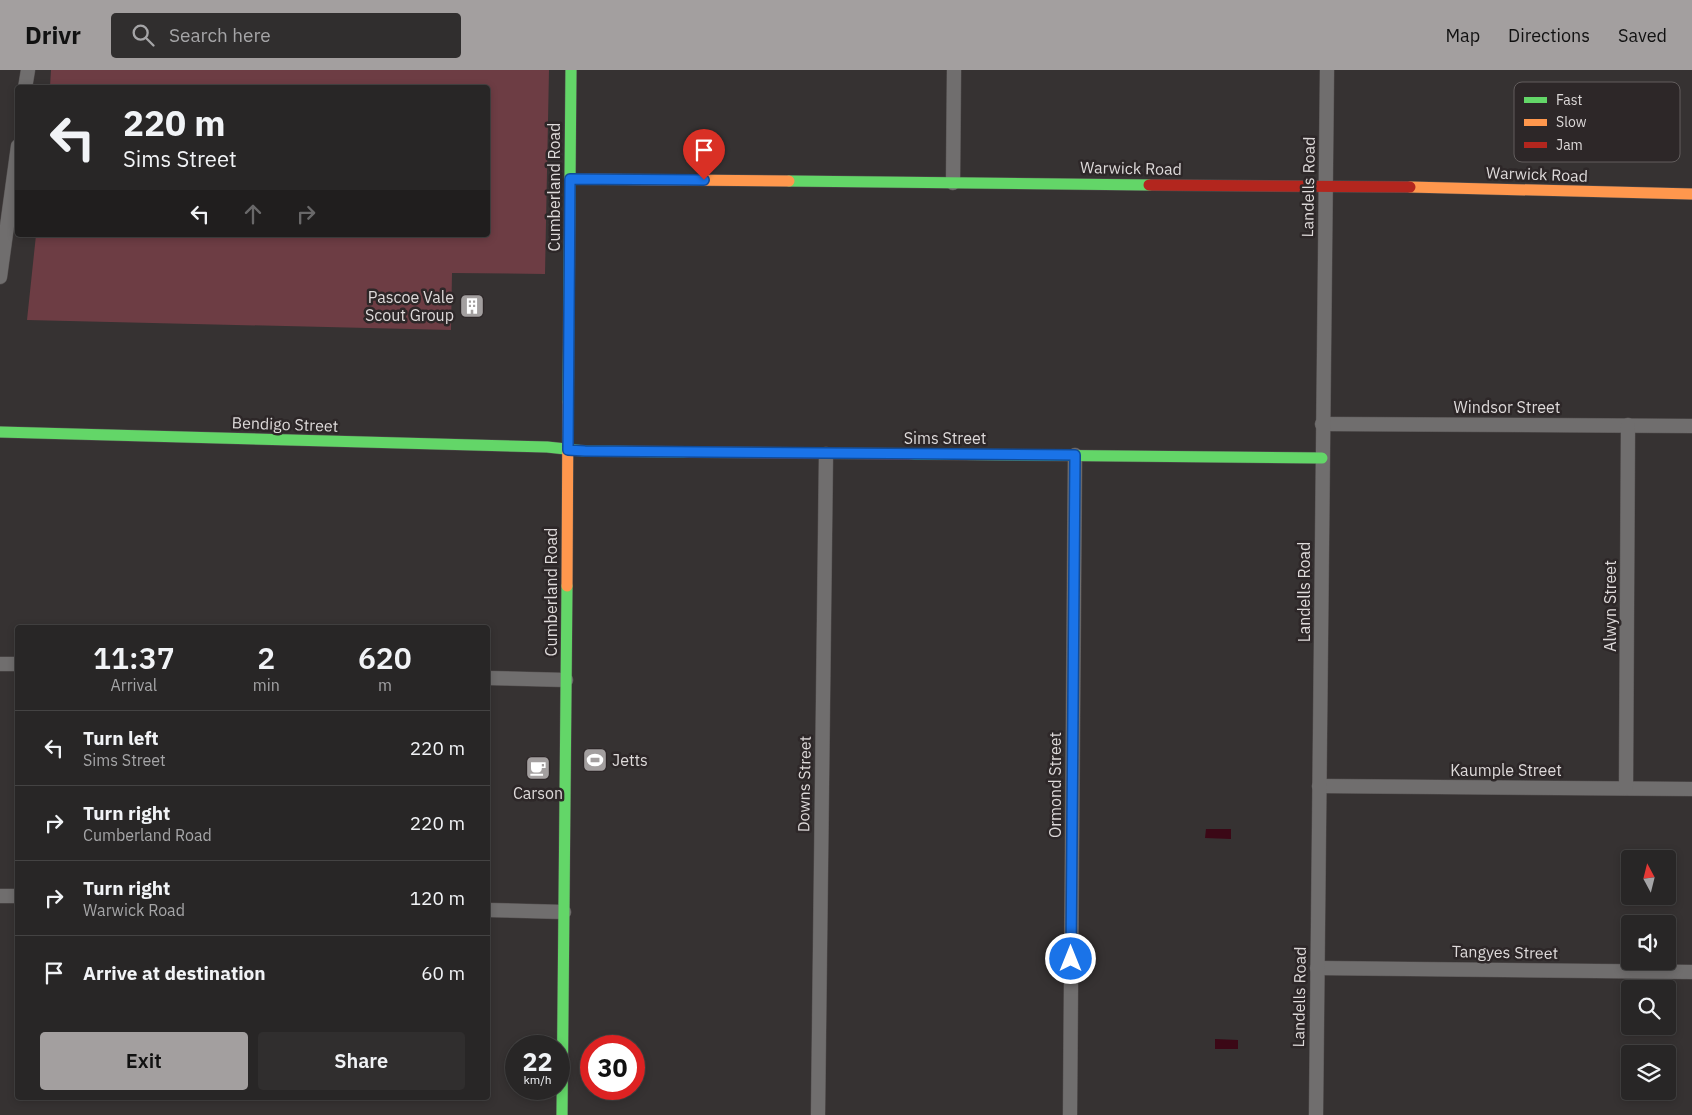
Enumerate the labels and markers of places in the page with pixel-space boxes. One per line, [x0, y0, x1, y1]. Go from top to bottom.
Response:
pin [683, 129, 725, 180]
place label: Pascoe Vale Scout Group [365, 287, 454, 325]
building icon: Pascoe Vale Scout Group [459, 293, 485, 319]
sports icon: Jetts [582, 747, 608, 773]
place label: Jetts [612, 750, 648, 770]
cafe icon: Carson [525, 755, 551, 781]
place label: Carson [513, 783, 563, 803]

